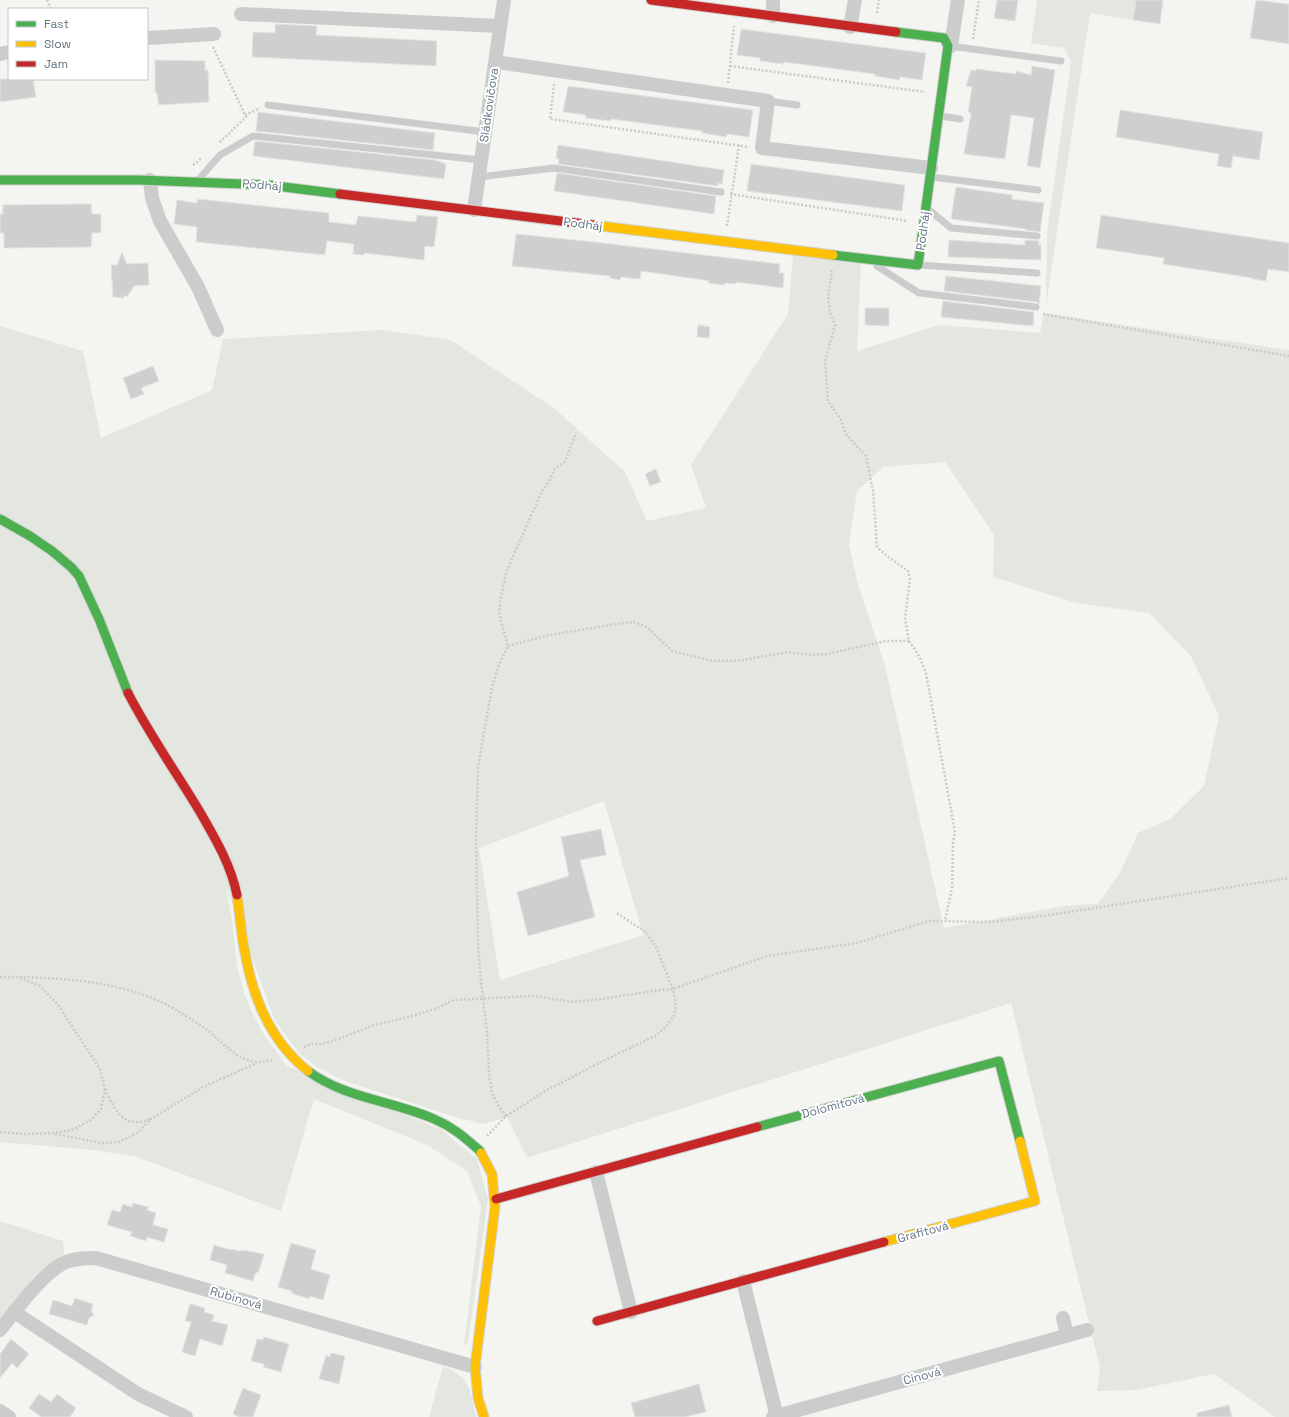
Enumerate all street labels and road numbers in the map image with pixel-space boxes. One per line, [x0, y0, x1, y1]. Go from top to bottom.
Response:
street label: Sládkovičova [476, 67, 502, 143]
street label: Podháj [242, 176, 282, 194]
street label: Podháj [912, 210, 934, 252]
street label: Podháj [562, 214, 604, 234]
street label: Dolomitová [800, 1090, 866, 1122]
street label: Grafitová [896, 1217, 950, 1247]
street label: Rubínová [208, 1283, 264, 1313]
street label: Cínová [901, 1363, 943, 1389]

